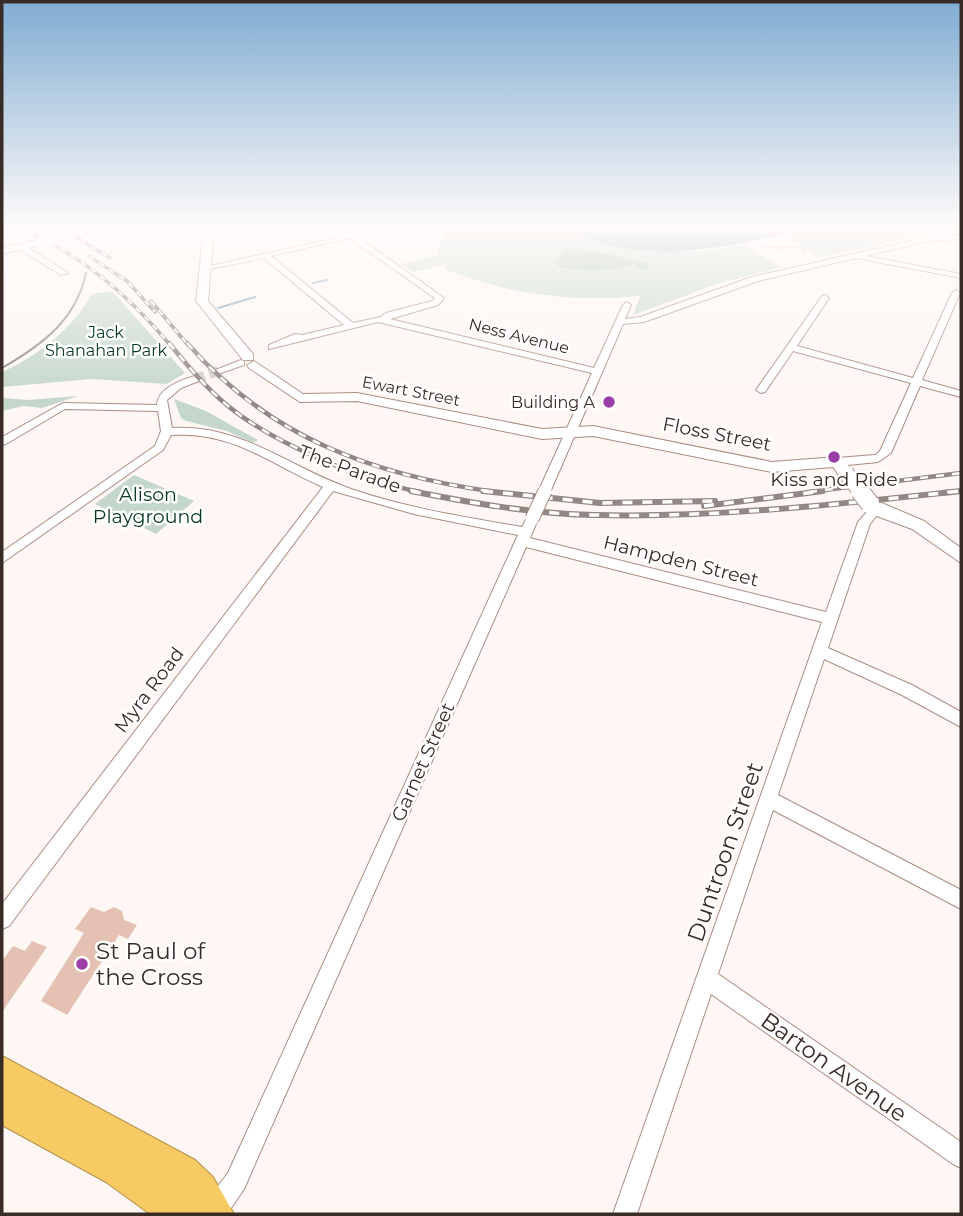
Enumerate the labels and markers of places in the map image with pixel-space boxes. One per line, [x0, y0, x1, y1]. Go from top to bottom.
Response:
place label: Building A [511, 393, 596, 412]
marker: Building A [601, 394, 617, 410]
marker: Kiss and Ride [826, 449, 842, 465]
place label: Kiss and Ride [770, 468, 898, 491]
place label: St Paul of the Cross [96, 937, 206, 991]
marker: St Paul of the Cross [74, 956, 90, 972]

